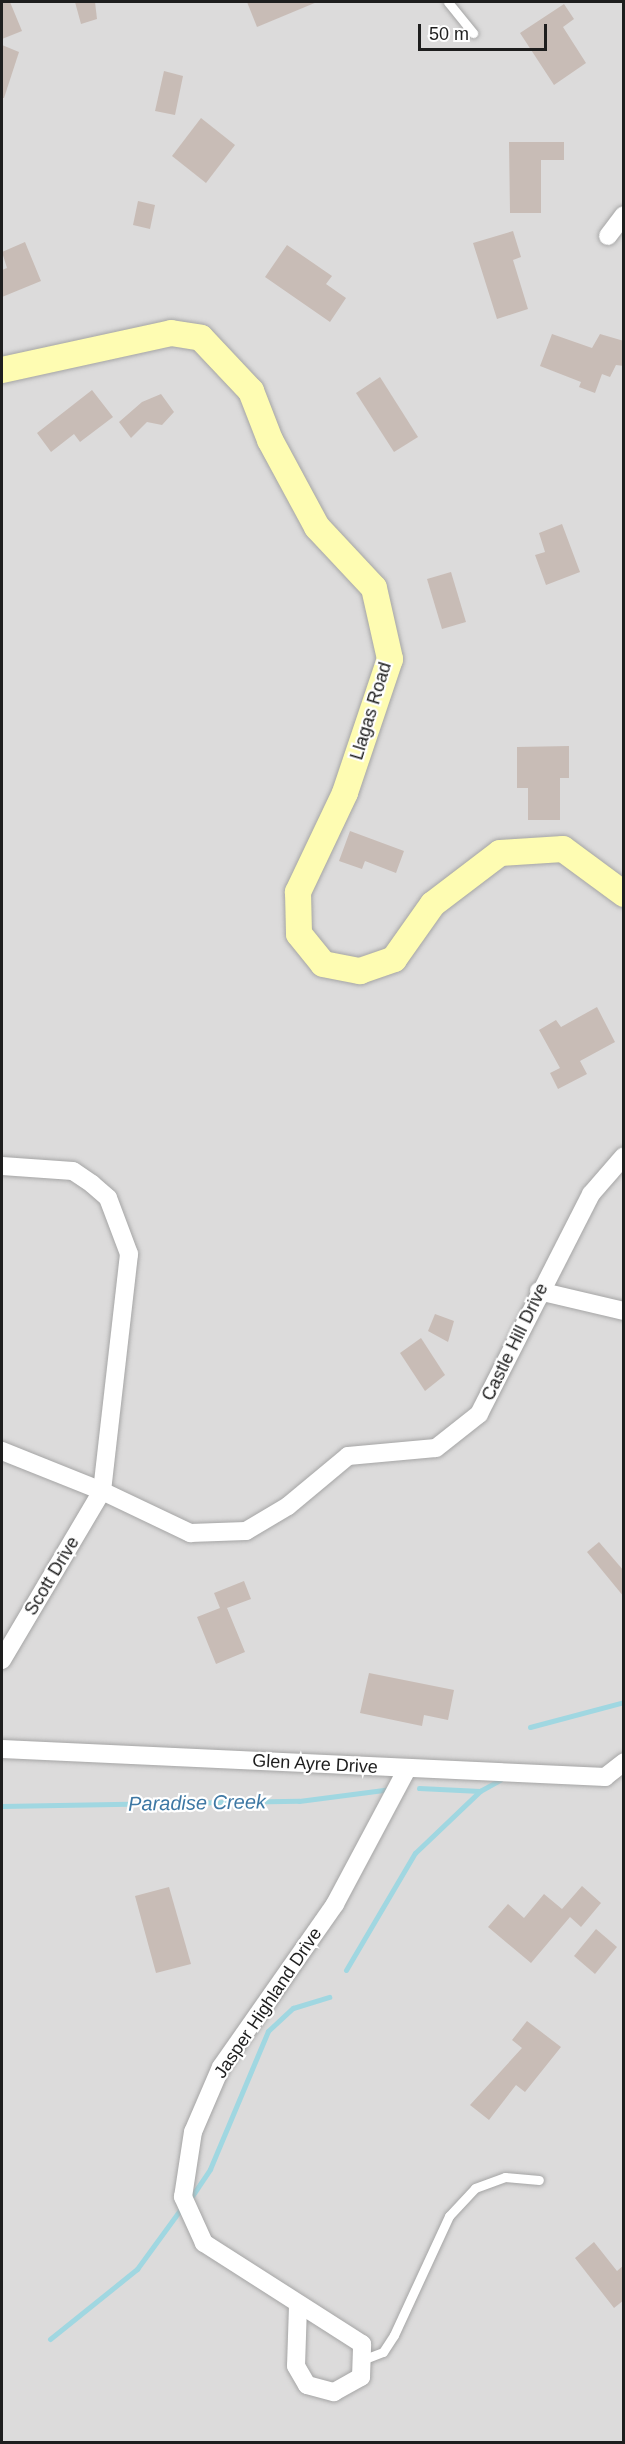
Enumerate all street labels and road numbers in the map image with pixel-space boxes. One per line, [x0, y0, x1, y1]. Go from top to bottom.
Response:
street label: Llagas Road [346, 660, 396, 762]
street label: Castle Hill Drive [477, 1280, 553, 1404]
street label: Scott Drive [20, 1533, 84, 1619]
street label: Glen Ayre Drive [251, 1750, 379, 1778]
street label: Jasper Highland Drive [210, 1924, 326, 2082]

